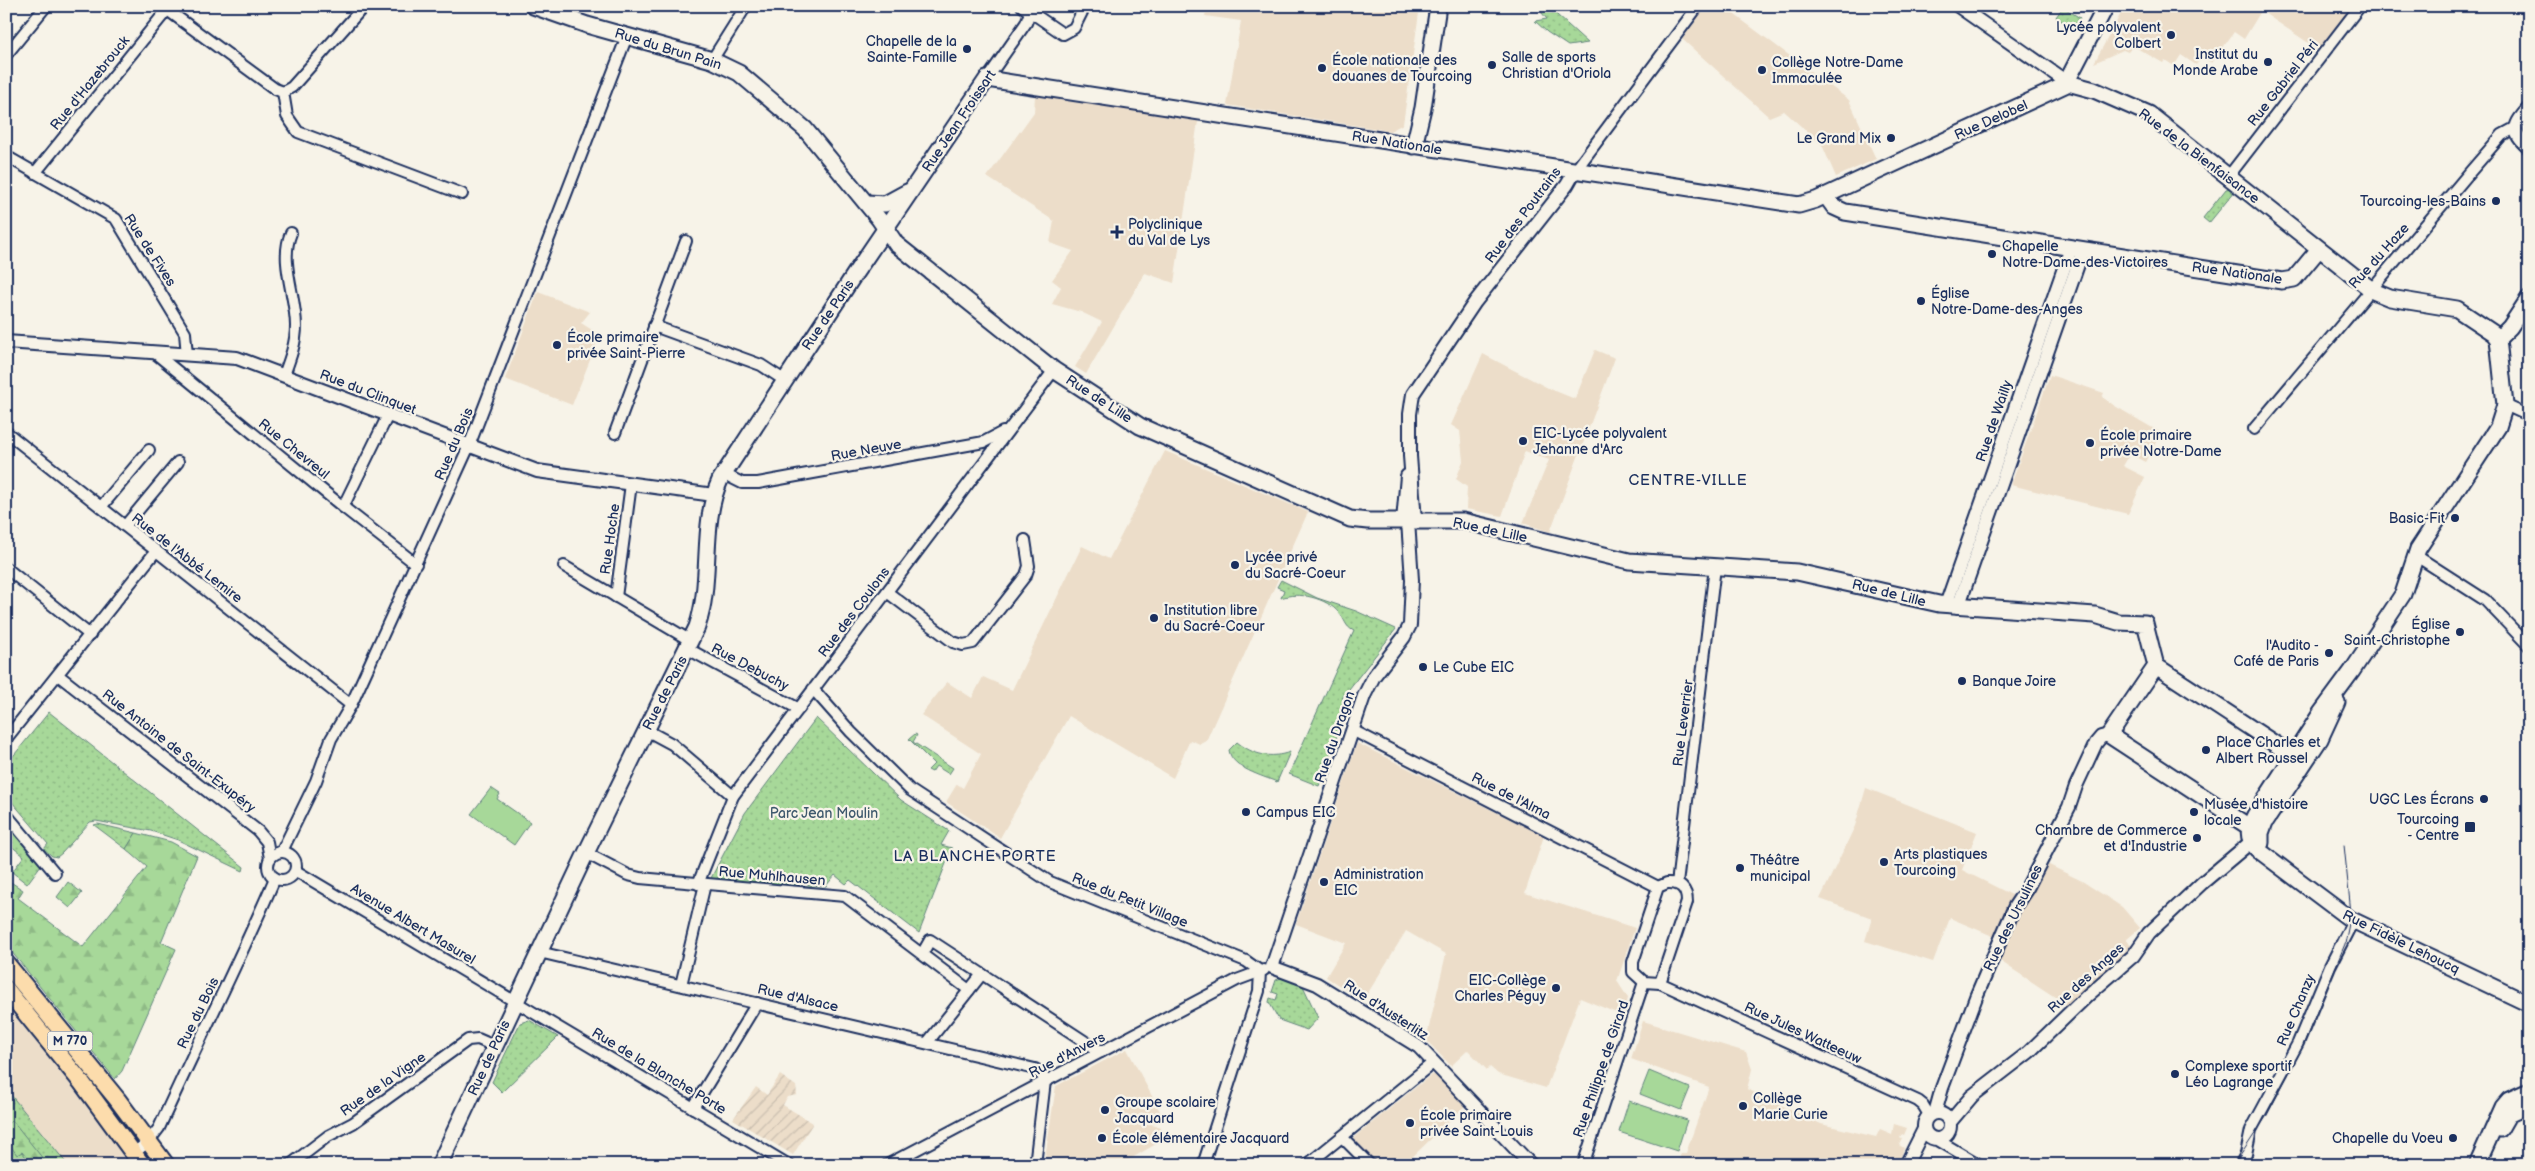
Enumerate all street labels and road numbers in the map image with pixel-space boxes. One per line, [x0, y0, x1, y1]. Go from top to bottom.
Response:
street label: Rue du Brun Pain [612, 25, 724, 73]
street label: Rue d'Hazebrouck [47, 32, 133, 134]
street label: Rue Gabriel Péri [2244, 37, 2322, 129]
street label: Rue Jean Froissart [918, 66, 1000, 175]
street label: Rue Delobel [1952, 96, 2030, 144]
street label: Rue de la Bienfaisance [2135, 105, 2263, 207]
street label: Rue Nationale [1351, 127, 1443, 159]
street label: Rue des Poutrains [1481, 164, 1565, 266]
street label: Rue de Fives [120, 211, 180, 289]
street label: Rue du Haze [2345, 220, 2413, 292]
street label: Rue Nationale [2191, 258, 2283, 288]
street label: Rue de Paris [798, 276, 858, 353]
street label: Rue du Clinquet [317, 366, 419, 419]
street label: Rue de Lille [1063, 371, 1135, 427]
street label: Rue de Wailly [1972, 377, 2016, 464]
street label: Rue du Bois [431, 405, 477, 483]
street label: Rue Chevreul [255, 415, 333, 483]
street label: Rue Neuve [829, 435, 903, 465]
street label: Rue Hoche [597, 502, 623, 576]
street label: Rue de l'Abbé Lemire [128, 510, 246, 606]
street label: Rue de Lille [1451, 514, 1529, 546]
street label: Rue des Coulons [815, 564, 893, 660]
street label: Rue de Lille [1850, 576, 1928, 610]
street label: Rue Debuchy [708, 639, 792, 695]
street label: Rue de Paris [639, 653, 691, 733]
street label: Rue Leverrier [1669, 678, 1697, 767]
street label: Rue Antoine de Saint-Exupéry [99, 686, 260, 817]
street label: Rue du Dragon [1311, 689, 1359, 785]
street label: Rue de l'Alma [1469, 769, 1553, 823]
street label: Rue des Ursulines [1980, 862, 2046, 974]
street label: Rue Muhlhausen [718, 863, 826, 889]
street label: Rue du Petit Village [1070, 869, 1190, 931]
street label: Avenue Albert Masurel [347, 880, 479, 968]
street label: Rue Fidèle Lehoucq [2340, 906, 2462, 978]
street label: Rue des Anges [2044, 939, 2128, 1017]
street label: Rue Chanzy [2273, 971, 2319, 1048]
street label: Rue du Bois [173, 975, 223, 1051]
street label: Rue d'Austerlitz [1340, 976, 1432, 1044]
street label: Rue d'Alsace [756, 980, 840, 1016]
street label: Rue Philippe de Girard [1570, 998, 1632, 1140]
street label: Rue Jules Watteeuw [1742, 998, 1865, 1068]
street label: Rue de Paris [464, 1017, 514, 1098]
street label: Rue de la Blanche Porte [589, 1024, 729, 1118]
street label: Rue d'Anvers [1026, 1028, 1108, 1082]
road number: M 770 [48, 1032, 92, 1050]
street label: Rue de la Vigne [337, 1048, 429, 1120]

